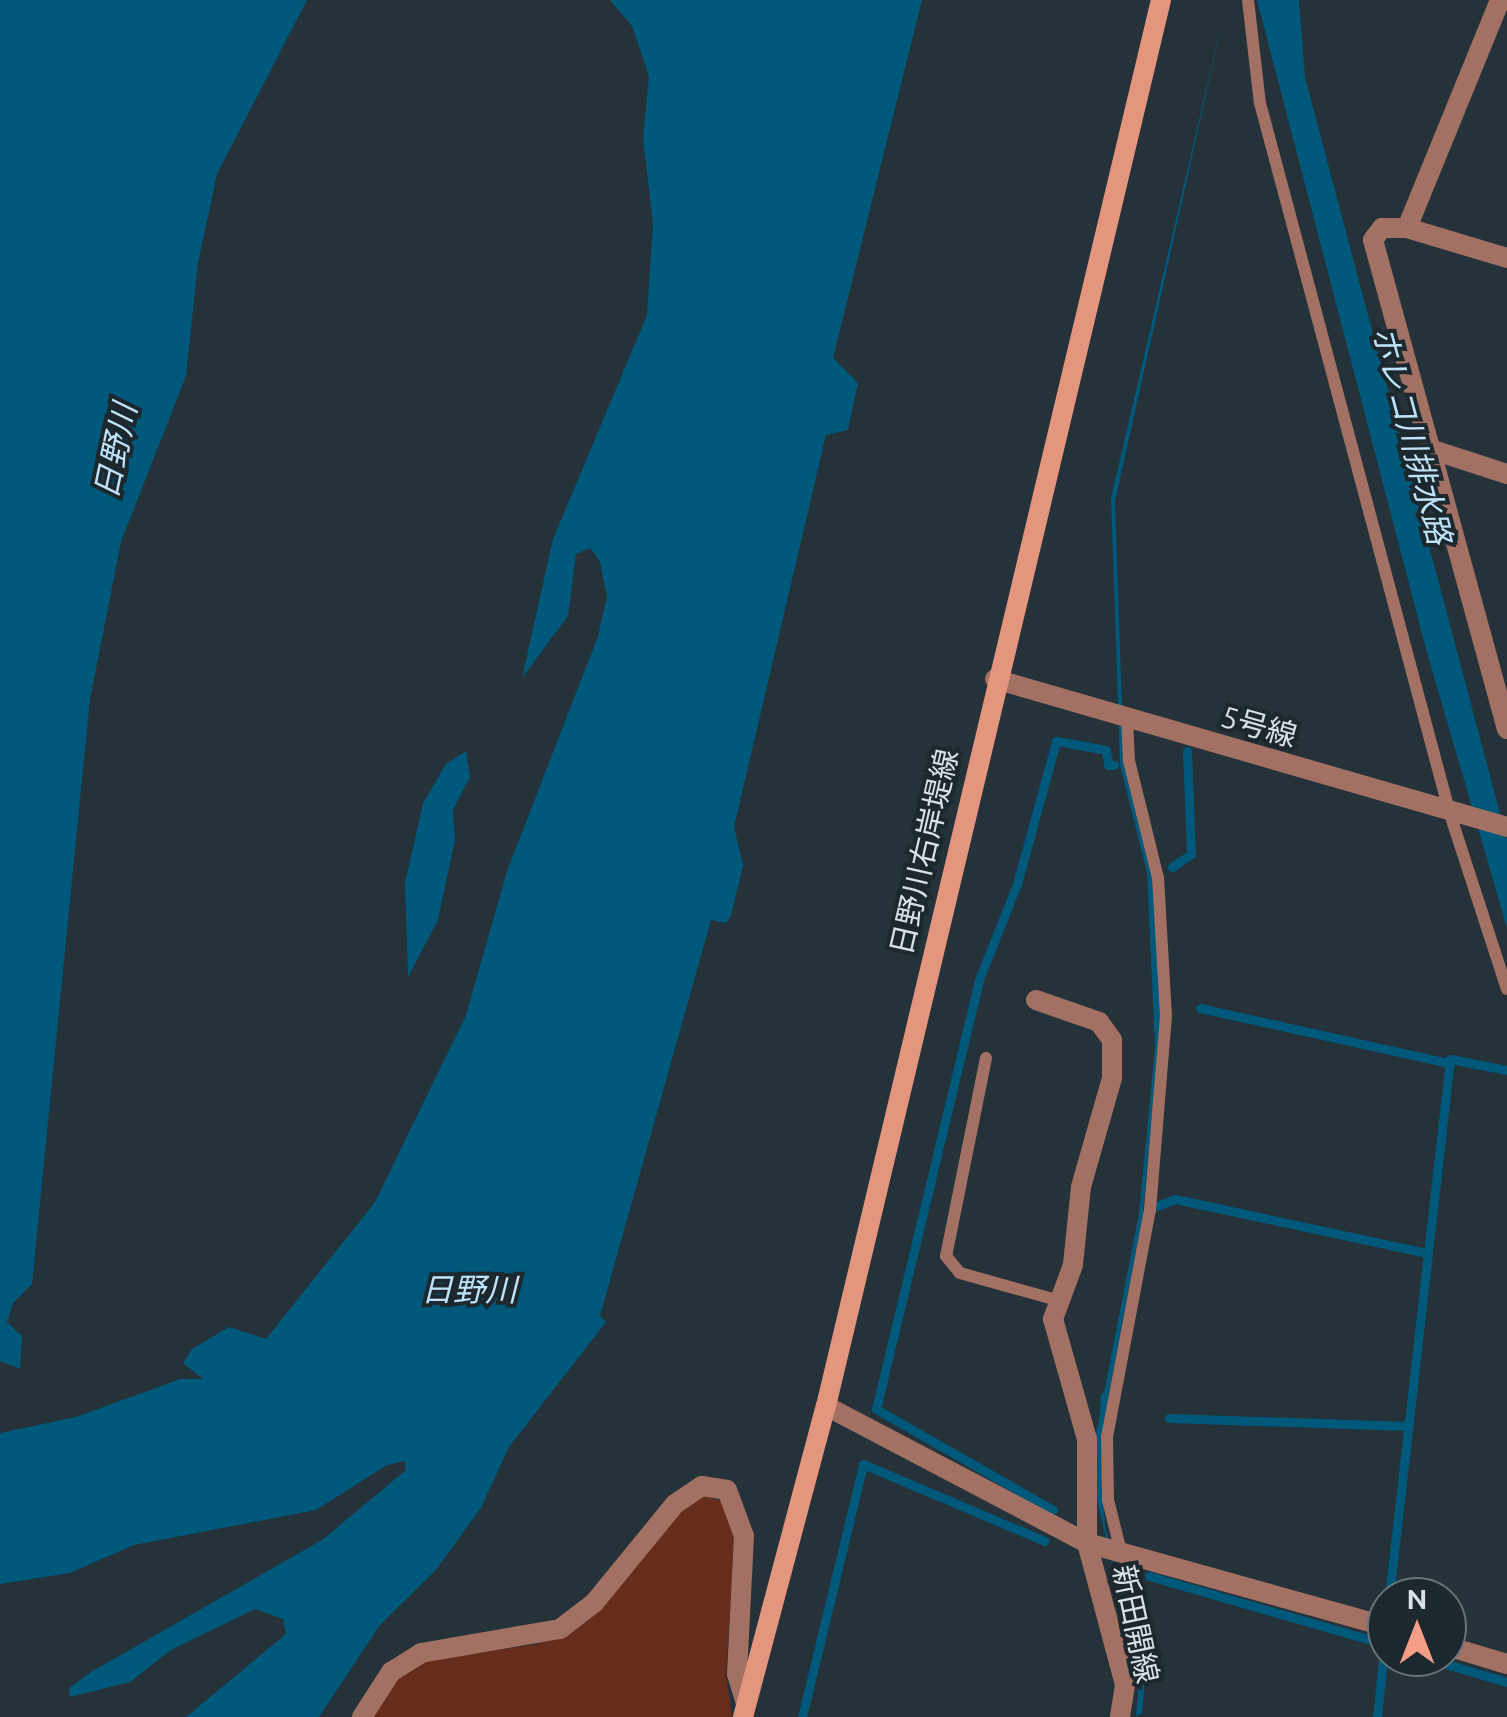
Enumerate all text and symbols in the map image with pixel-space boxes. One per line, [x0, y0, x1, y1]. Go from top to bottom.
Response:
water label: ホレコ川排水路 [1364, 322, 1460, 548]
water label: 日野川 [86, 400, 144, 502]
street label: 5号線 [1217, 698, 1301, 754]
street label: 日野川右岸堤線 [883, 746, 965, 958]
water label: 日野川 [421, 1270, 517, 1308]
street label: 新田開線 [1106, 1562, 1166, 1686]
north arrow [1367, 1577, 1467, 1677]
text: N [1407, 1583, 1427, 1614]

